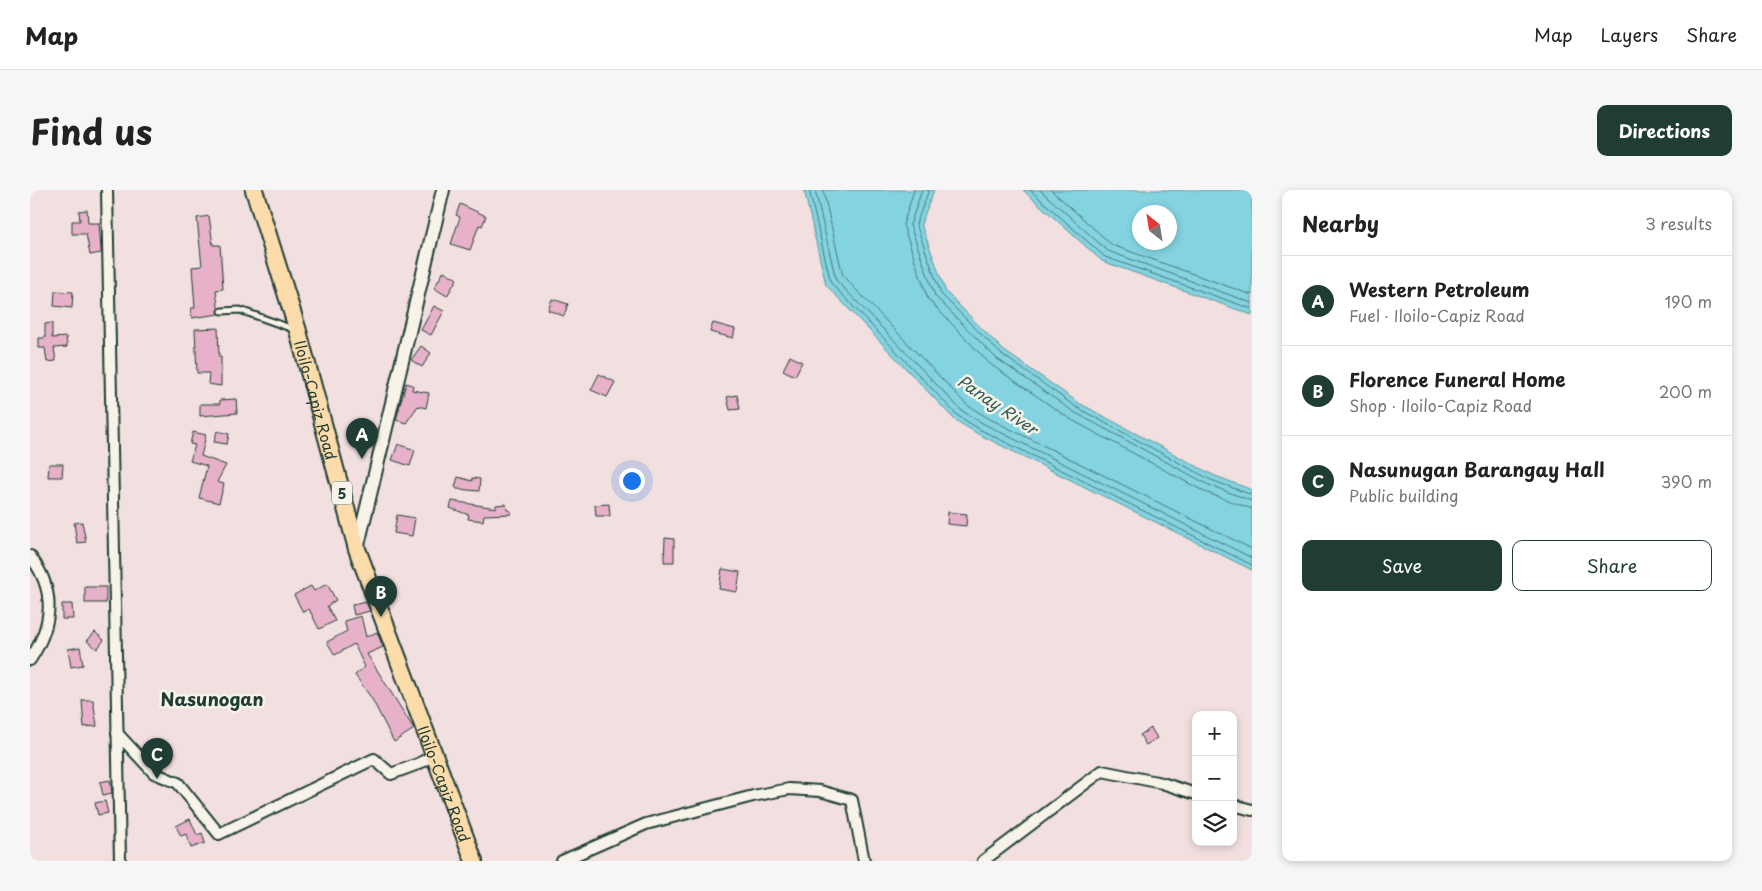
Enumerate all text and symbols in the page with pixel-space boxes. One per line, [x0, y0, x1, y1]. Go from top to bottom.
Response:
text: Map [25, 17, 78, 53]
text: Map [1534, 21, 1573, 48]
text: Layers [1601, 21, 1658, 48]
text: Share [1686, 21, 1737, 48]
text: Find us [30, 104, 152, 157]
button: Directions [1597, 105, 1732, 156]
north arrow [1132, 205, 1177, 250]
text: Nearby [1302, 207, 1379, 239]
text: 3 results [1645, 211, 1712, 235]
text: Western Petroleum [1349, 275, 1530, 303]
text: A [1312, 289, 1324, 313]
text: 190 m [1664, 289, 1712, 313]
text: Fuel · Iloilo-Capiz Road [1349, 303, 1525, 327]
street label: Iloilo-Capiz Road [289, 338, 344, 462]
text: Florence Funeral Home [1349, 365, 1566, 393]
water label: Panay River [953, 368, 1045, 441]
text: B [1313, 379, 1323, 403]
text: 200 m [1659, 379, 1712, 403]
text: Shop · Iloilo-Capiz Road [1349, 393, 1532, 417]
pin: A [346, 418, 378, 459]
text: Nasunugan Barangay Hall [1349, 455, 1604, 483]
your location [619, 468, 645, 494]
text: C [1312, 469, 1324, 493]
text: 390 m [1661, 469, 1712, 493]
road number: 5 [332, 482, 352, 504]
text: Public building [1349, 483, 1459, 507]
button: Save [1302, 540, 1502, 591]
button: Share [1512, 540, 1712, 591]
pin: B [365, 576, 397, 617]
district label: Nasunogan [160, 685, 264, 712]
map controls [1192, 711, 1237, 846]
button: + [1192, 711, 1237, 756]
street label: Iloilo-Capiz Road [413, 722, 477, 845]
pin: C [141, 738, 173, 779]
button: − [1192, 756, 1237, 801]
button: layers [1192, 801, 1237, 846]

